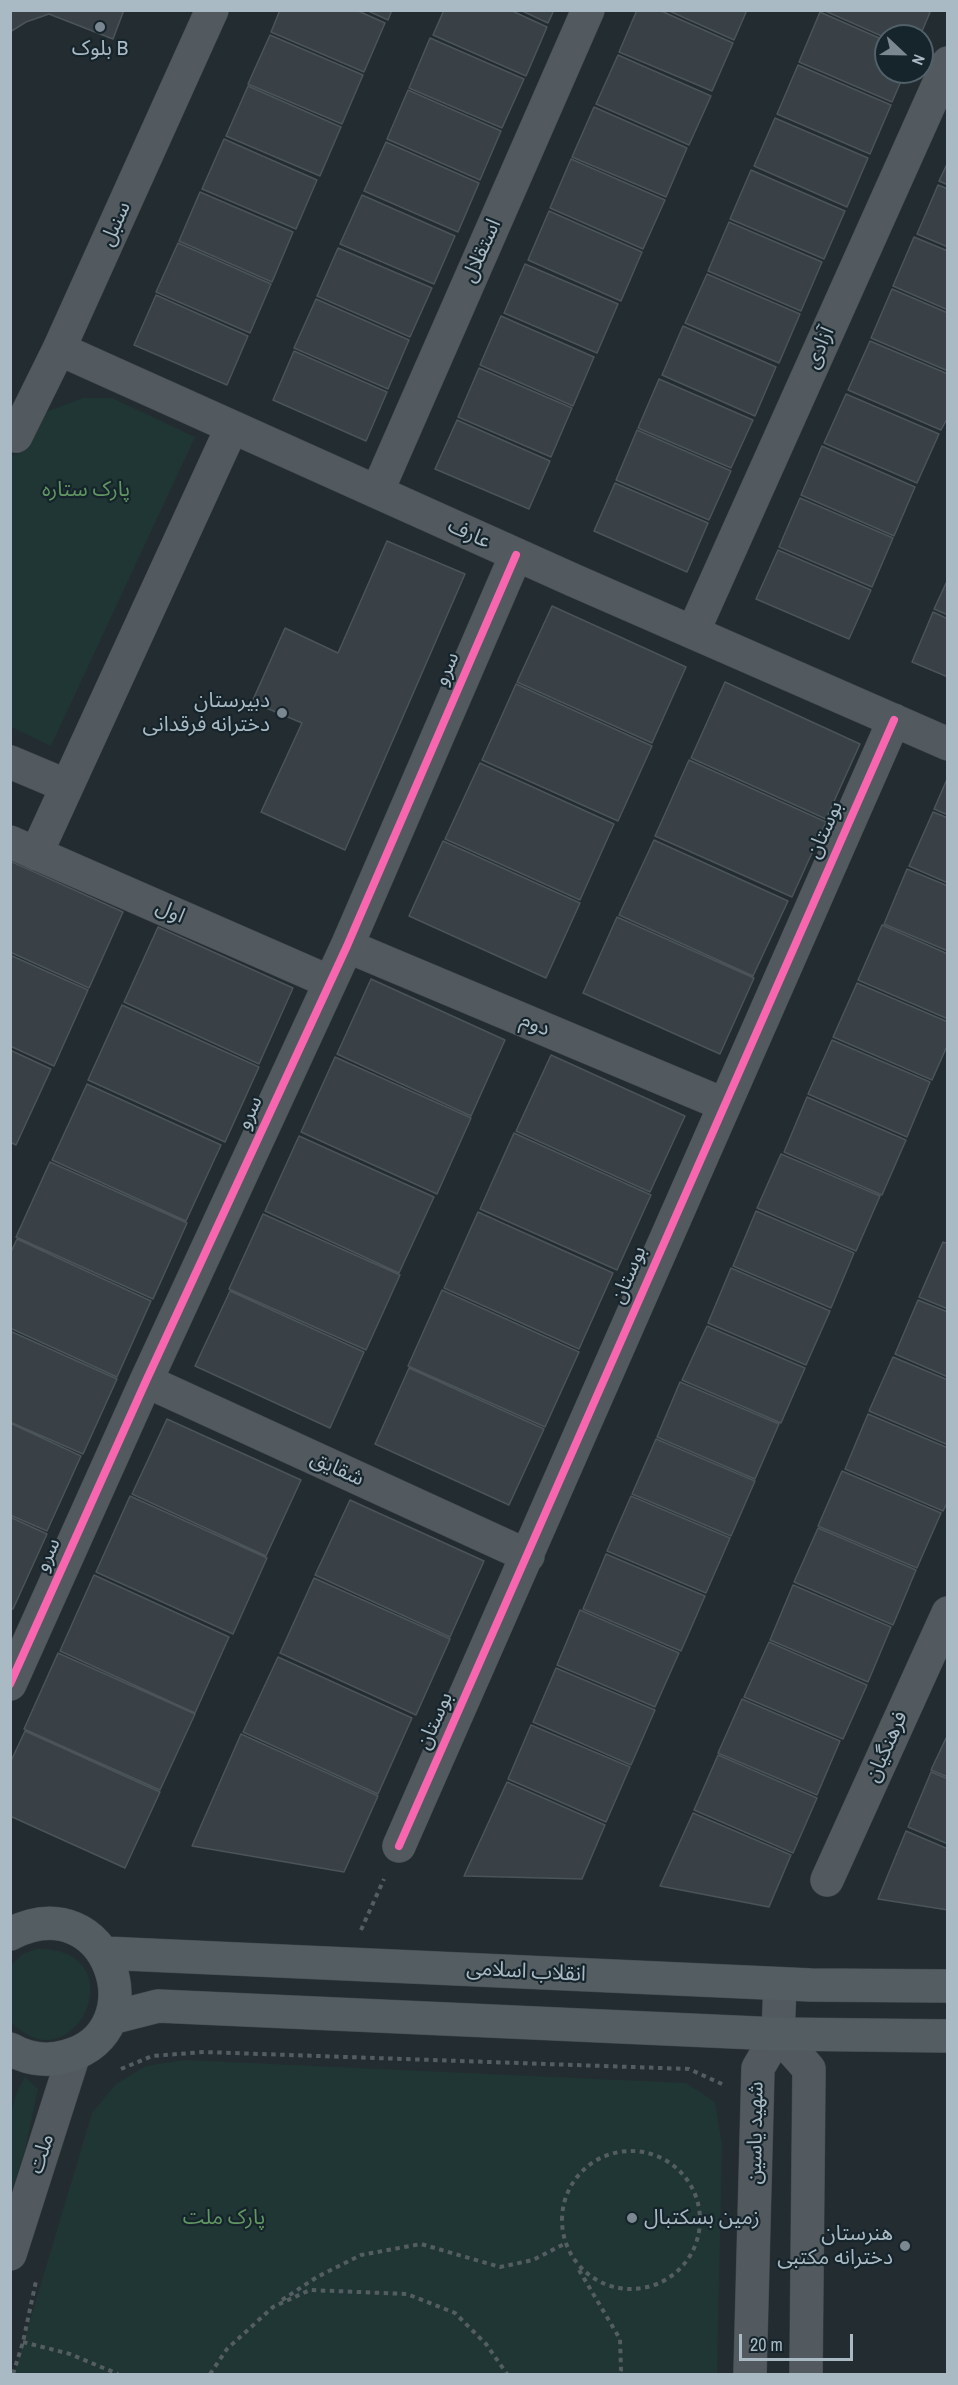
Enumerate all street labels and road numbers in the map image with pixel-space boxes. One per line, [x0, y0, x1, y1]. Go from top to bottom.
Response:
street label: سنبل [95, 198, 137, 250]
street label: استقلال [457, 215, 507, 287]
street label: آزادی [800, 323, 840, 373]
street label: عارف [444, 513, 494, 555]
street label: سرو [429, 648, 465, 690]
street label: بوستان [801, 797, 849, 863]
street label: اول [152, 895, 188, 929]
street label: دوم [516, 1008, 554, 1042]
street label: سرو [231, 1092, 269, 1134]
street label: بوستان [606, 1242, 652, 1308]
street label: شقایق [306, 1446, 368, 1492]
street label: سرو [30, 1534, 66, 1576]
street label: بوستان [411, 1688, 459, 1754]
street label: فرهنگیان [860, 1708, 914, 1786]
street label: انقلاب اسلامی [466, 1956, 586, 1988]
street label: شهید یاسین [743, 2081, 769, 2185]
street label: ملت [24, 2131, 60, 2177]

